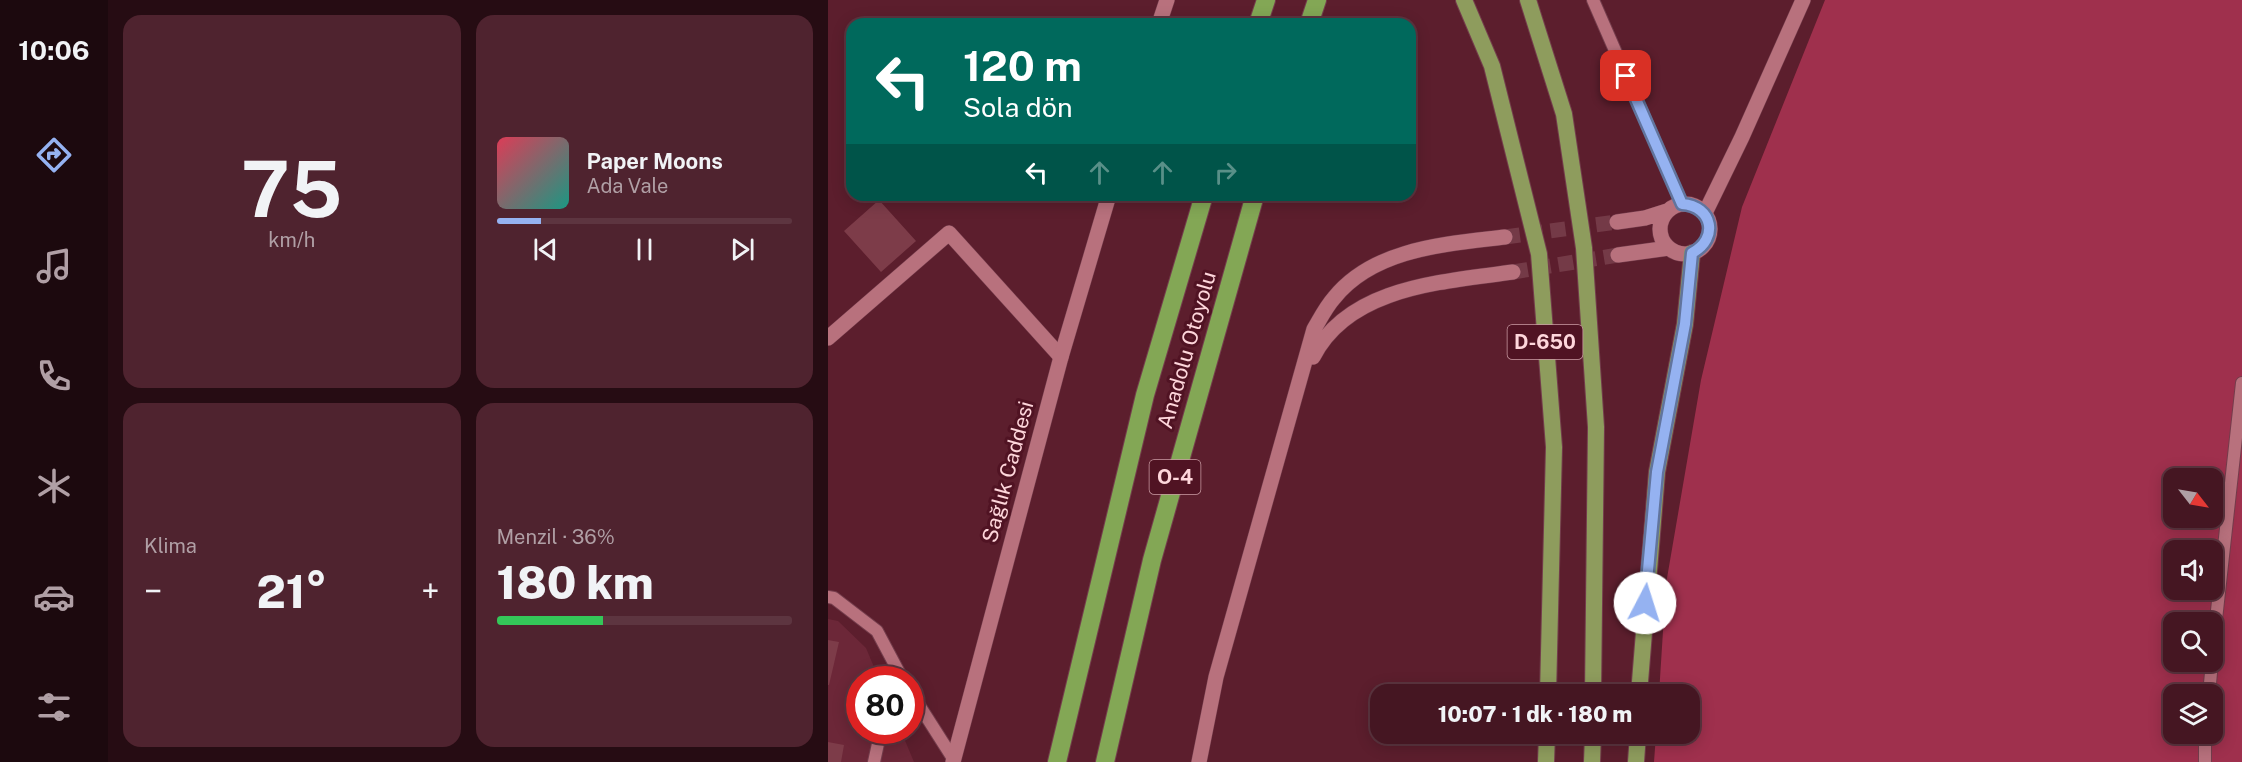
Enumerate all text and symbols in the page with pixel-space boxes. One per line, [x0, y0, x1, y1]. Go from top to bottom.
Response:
text: 10:06 [18, 34, 90, 66]
text: 120 m [963, 41, 1082, 90]
icon: left [864, 42, 942, 120]
pin [1600, 50, 1651, 101]
icon: arrive [1609, 59, 1642, 92]
text: Sola dön [963, 91, 1073, 123]
icon: directions [33, 134, 75, 176]
text: 75 [241, 143, 342, 235]
text: Paper Moons [587, 148, 723, 174]
icon: left [1020, 156, 1053, 189]
icon: ahead [1083, 156, 1116, 189]
icon: ahead [1146, 156, 1179, 189]
icon: right [1209, 156, 1242, 189]
text: Ada Vale [587, 174, 668, 198]
text: km/h [268, 228, 315, 252]
icon: previous [529, 233, 562, 266]
icon: pause [628, 233, 661, 266]
icon: next [726, 233, 759, 266]
icon: music [33, 245, 75, 287]
street label: Anadolu Otoyolu [1152, 268, 1221, 431]
road number: D-650 [1508, 325, 1582, 359]
icon: phone [33, 355, 75, 397]
street label: Sağlık Caddesi [977, 398, 1038, 545]
road number: O-4 [1150, 460, 1200, 494]
icon: climate [33, 465, 75, 507]
north arrow [2163, 468, 2223, 528]
map controls [2163, 468, 2223, 744]
text: Menzil · 36% [497, 525, 615, 549]
text: Klima [144, 534, 197, 558]
button: sound [2163, 540, 2223, 600]
text: 180 km [497, 556, 654, 609]
text: 21° [256, 565, 327, 618]
position arrow [1613, 571, 1677, 635]
text: − [144, 572, 162, 610]
text: + [421, 572, 439, 610]
icon: car [33, 576, 75, 618]
button: search [2163, 612, 2223, 672]
speed limit sign: 80 [846, 666, 924, 744]
button: layers [2163, 684, 2223, 744]
icon: filters [33, 686, 75, 728]
text: 10:07 · 1 dk · 180 m [1438, 701, 1632, 727]

